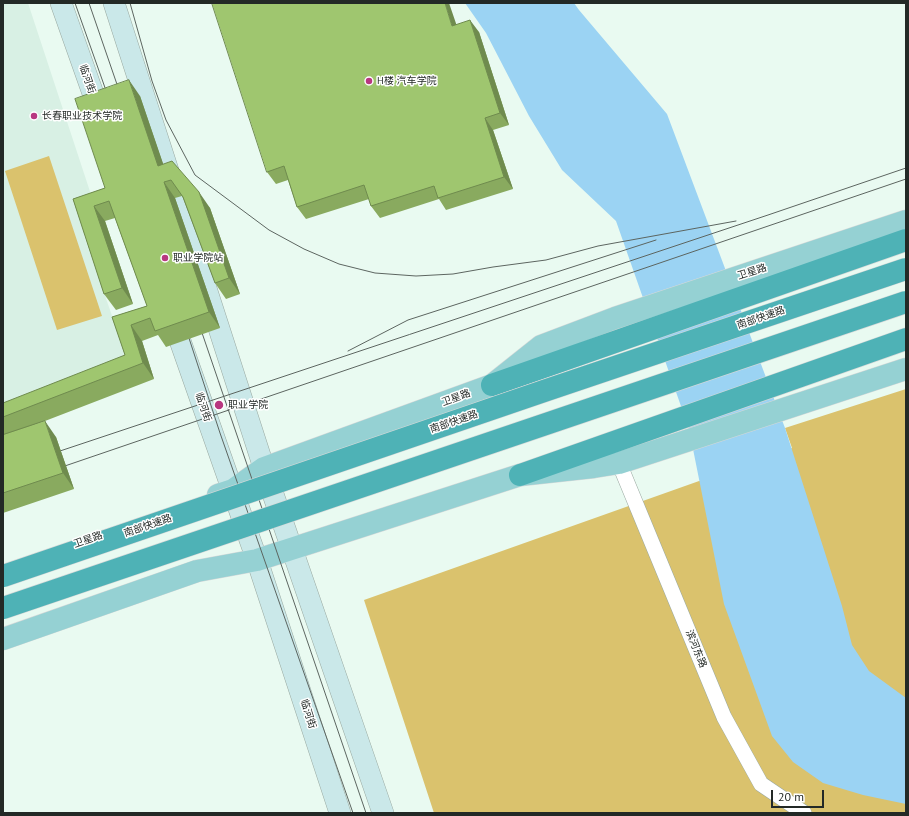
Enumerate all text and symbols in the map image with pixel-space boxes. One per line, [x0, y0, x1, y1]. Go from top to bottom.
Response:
street label: 临河街 [76, 63, 98, 95]
place label: H楼 汽车学院 [377, 75, 436, 87]
marker: H楼 汽车学院 [364, 76, 374, 86]
place label: 长春职业技术学院 [42, 110, 122, 122]
marker: 长春职业技术学院 [29, 111, 39, 121]
place label: 职业学院站 [173, 252, 223, 264]
marker: 职业学院站 [160, 253, 170, 263]
street label: 卫星路 [736, 262, 768, 282]
street label: 南部快速路 [735, 304, 787, 332]
street label: 卫星路 [440, 387, 472, 409]
street label: 临河街 [192, 391, 214, 423]
marker: 职业学院 [213, 399, 225, 411]
place label: 职业学院 [228, 399, 268, 411]
street label: 南部快速路 [428, 408, 480, 436]
street label: 南部快速路 [122, 512, 174, 540]
street label: 卫星路 [72, 529, 104, 551]
street label: 滨河东路 [683, 628, 709, 670]
street label: 临河街 [298, 698, 318, 730]
scale bar [773, 782, 826, 808]
text: 20 m [778, 789, 804, 804]

